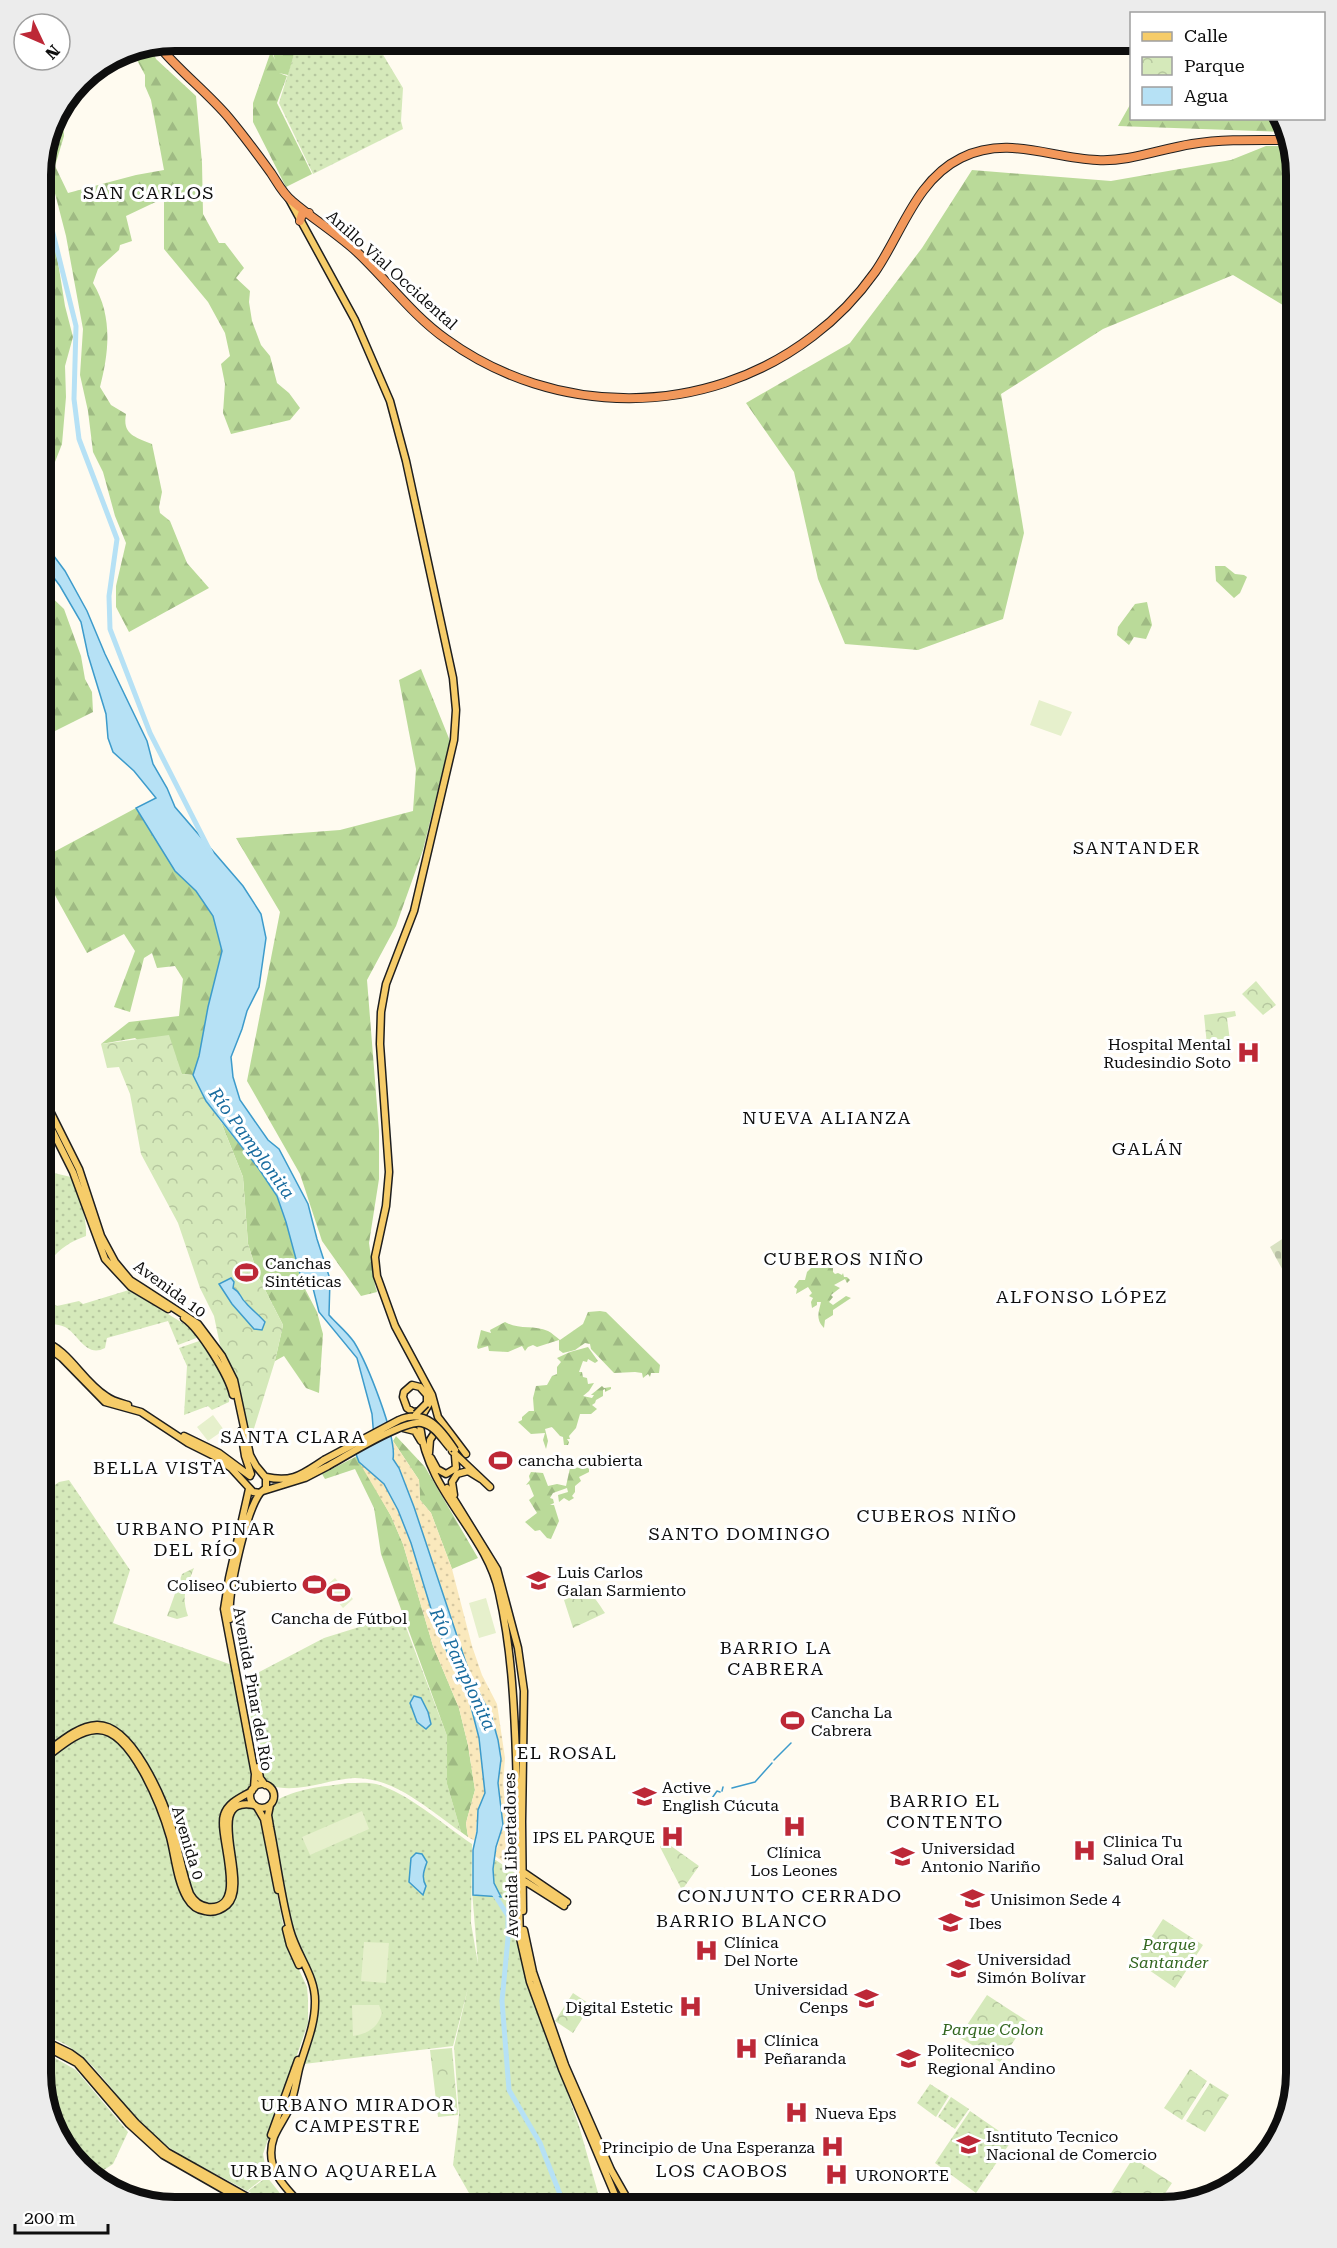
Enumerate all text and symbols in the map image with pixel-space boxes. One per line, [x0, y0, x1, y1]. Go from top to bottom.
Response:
north arrow [12, 12, 72, 72]
legend [1130, 12, 1325, 120]
text: Calle [1184, 25, 1228, 46]
text: N [41, 41, 64, 63]
text: Parque [1184, 55, 1245, 76]
text: Agua [1184, 85, 1228, 106]
district label: SAN CARLOS [83, 182, 215, 203]
street label: Anillo Vial Occidental [323, 206, 461, 334]
district label: SANTANDER [1073, 837, 1201, 858]
place label: Hospital Mental Rudesindio Soto [1103, 1035, 1231, 1072]
hospital icon: Hospital Mental Rudesindio Soto [1236, 1040, 1262, 1066]
water label: Río Pamplonita [204, 1083, 299, 1203]
district label: NUEVA ALIANZA [742, 1107, 912, 1128]
district label: GALÁN [1112, 1138, 1184, 1159]
district label: CUBEROS NIÑO [763, 1248, 925, 1269]
place label: Canchas Sintéticas [265, 1254, 342, 1291]
street label: Avenida 10 [130, 1256, 210, 1322]
sports icon: Canchas Sintéticas [234, 1259, 260, 1285]
district label: ALFONSO LÓPEZ [996, 1286, 1168, 1307]
district label: SANTA CLARA [220, 1426, 366, 1447]
sports icon: cancha cubierta [487, 1447, 513, 1473]
place label: cancha cubierta [518, 1451, 643, 1470]
district label: BELLA VISTA [93, 1457, 227, 1478]
district label: CUBEROS NIÑO [856, 1505, 1018, 1526]
district label: URBANO PINAR DEL RÍO [116, 1518, 276, 1560]
district label: SANTO DOMINGO [649, 1523, 831, 1544]
place label: Luis Carlos Galan Sarmiento [557, 1563, 686, 1600]
school or university icon: Luis Carlos Galan Sarmiento [526, 1568, 552, 1594]
sports icon: Coliseo Cubierto [302, 1572, 328, 1598]
place label: Coliseo Cubierto [167, 1576, 297, 1595]
sports icon: Cancha de Fútbol [326, 1580, 352, 1606]
water label: Río Pamplonita [425, 1604, 501, 1733]
street label: Avenida Pinar del Río [229, 1606, 277, 1772]
place label: Cancha de Fútbol [271, 1609, 407, 1628]
district label: BARRIO LA CABRERA [720, 1637, 832, 1679]
place label: Cancha La Cabrera [811, 1703, 893, 1740]
sports icon: Cancha La Cabrera [780, 1708, 806, 1734]
district label: EL ROSAL [517, 1742, 617, 1763]
street label: Avenida Libertadores [500, 1772, 522, 1938]
place label: Active English Cúcuta [662, 1778, 779, 1815]
school or university icon: Active English Cúcuta [631, 1783, 657, 1809]
district label: BARRIO EL CONTENTO [886, 1790, 1004, 1832]
street label: Avenida 0 [168, 1804, 208, 1882]
hospital icon: Clínica Los Leones [781, 1814, 807, 1840]
hospital icon: IPS EL PARQUE [660, 1824, 686, 1850]
place label: IPS EL PARQUE [533, 1828, 655, 1847]
place label: Clinica Tu Salud Oral [1103, 1832, 1184, 1869]
hospital icon: Clinica Tu Salud Oral [1072, 1837, 1098, 1863]
place label: Universidad Antonio Nariño [921, 1839, 1041, 1876]
place label: Clínica Los Leones [751, 1843, 838, 1880]
school or university icon: Universidad Antonio Nariño [890, 1844, 916, 1870]
district label: CONJUNTO CERRADO [677, 1885, 903, 1906]
school or university icon: Unisimon Sede 4 [959, 1886, 985, 1912]
place label: Unisimon Sede 4 [990, 1890, 1121, 1909]
district label: BARRIO BLANCO [656, 1910, 828, 1931]
school or university icon: Ibes [938, 1910, 964, 1936]
place label: Ibes [969, 1914, 1002, 1933]
place label: Clínica Del Norte [724, 1933, 798, 1970]
park label: Parque Santander [1128, 1935, 1209, 1972]
hospital icon: Clínica Del Norte [693, 1938, 719, 1964]
place label: Universidad Simón Bolívar [977, 1950, 1086, 1987]
school or university icon: Universidad Simón Bolívar [946, 1955, 972, 1981]
place label: Universidad Cenps [754, 1980, 848, 2017]
school or university icon: Universidad Cenps [853, 1985, 879, 2011]
hospital icon: Digital Estetic [678, 1994, 704, 2020]
place label: Digital Estetic [565, 1998, 673, 2017]
park label: Parque Colon [941, 2020, 1044, 2039]
place label: Clínica Peñaranda [764, 2031, 846, 2068]
hospital icon: Clínica Peñaranda [733, 2036, 759, 2062]
place label: Politecnico Regional Andino [927, 2041, 1056, 2078]
school or university icon: Politecnico Regional Andino [896, 2046, 922, 2072]
district label: URBANO MIRADOR CAMPESTRE [260, 2094, 456, 2136]
hospital icon: Nueva Eps [784, 2100, 810, 2126]
place label: Nueva Eps [815, 2104, 897, 2123]
place label: Isntituto Tecnico Nacional de Comercio [986, 2127, 1157, 2164]
school or university icon: Isntituto Tecnico Nacional de Comercio [955, 2132, 981, 2158]
hospital icon: Principio de Una Esperanza [820, 2134, 846, 2160]
place label: Principio de Una Esperanza [602, 2138, 815, 2157]
district label: URBANO AQUARELA [230, 2160, 438, 2181]
district label: LOS CAOBOS [656, 2160, 789, 2181]
hospital icon: URONORTE [824, 2162, 850, 2188]
place label: URONORTE [855, 2166, 949, 2185]
scale bar [15, 2197, 108, 2235]
text: 200 m [24, 2207, 75, 2228]

